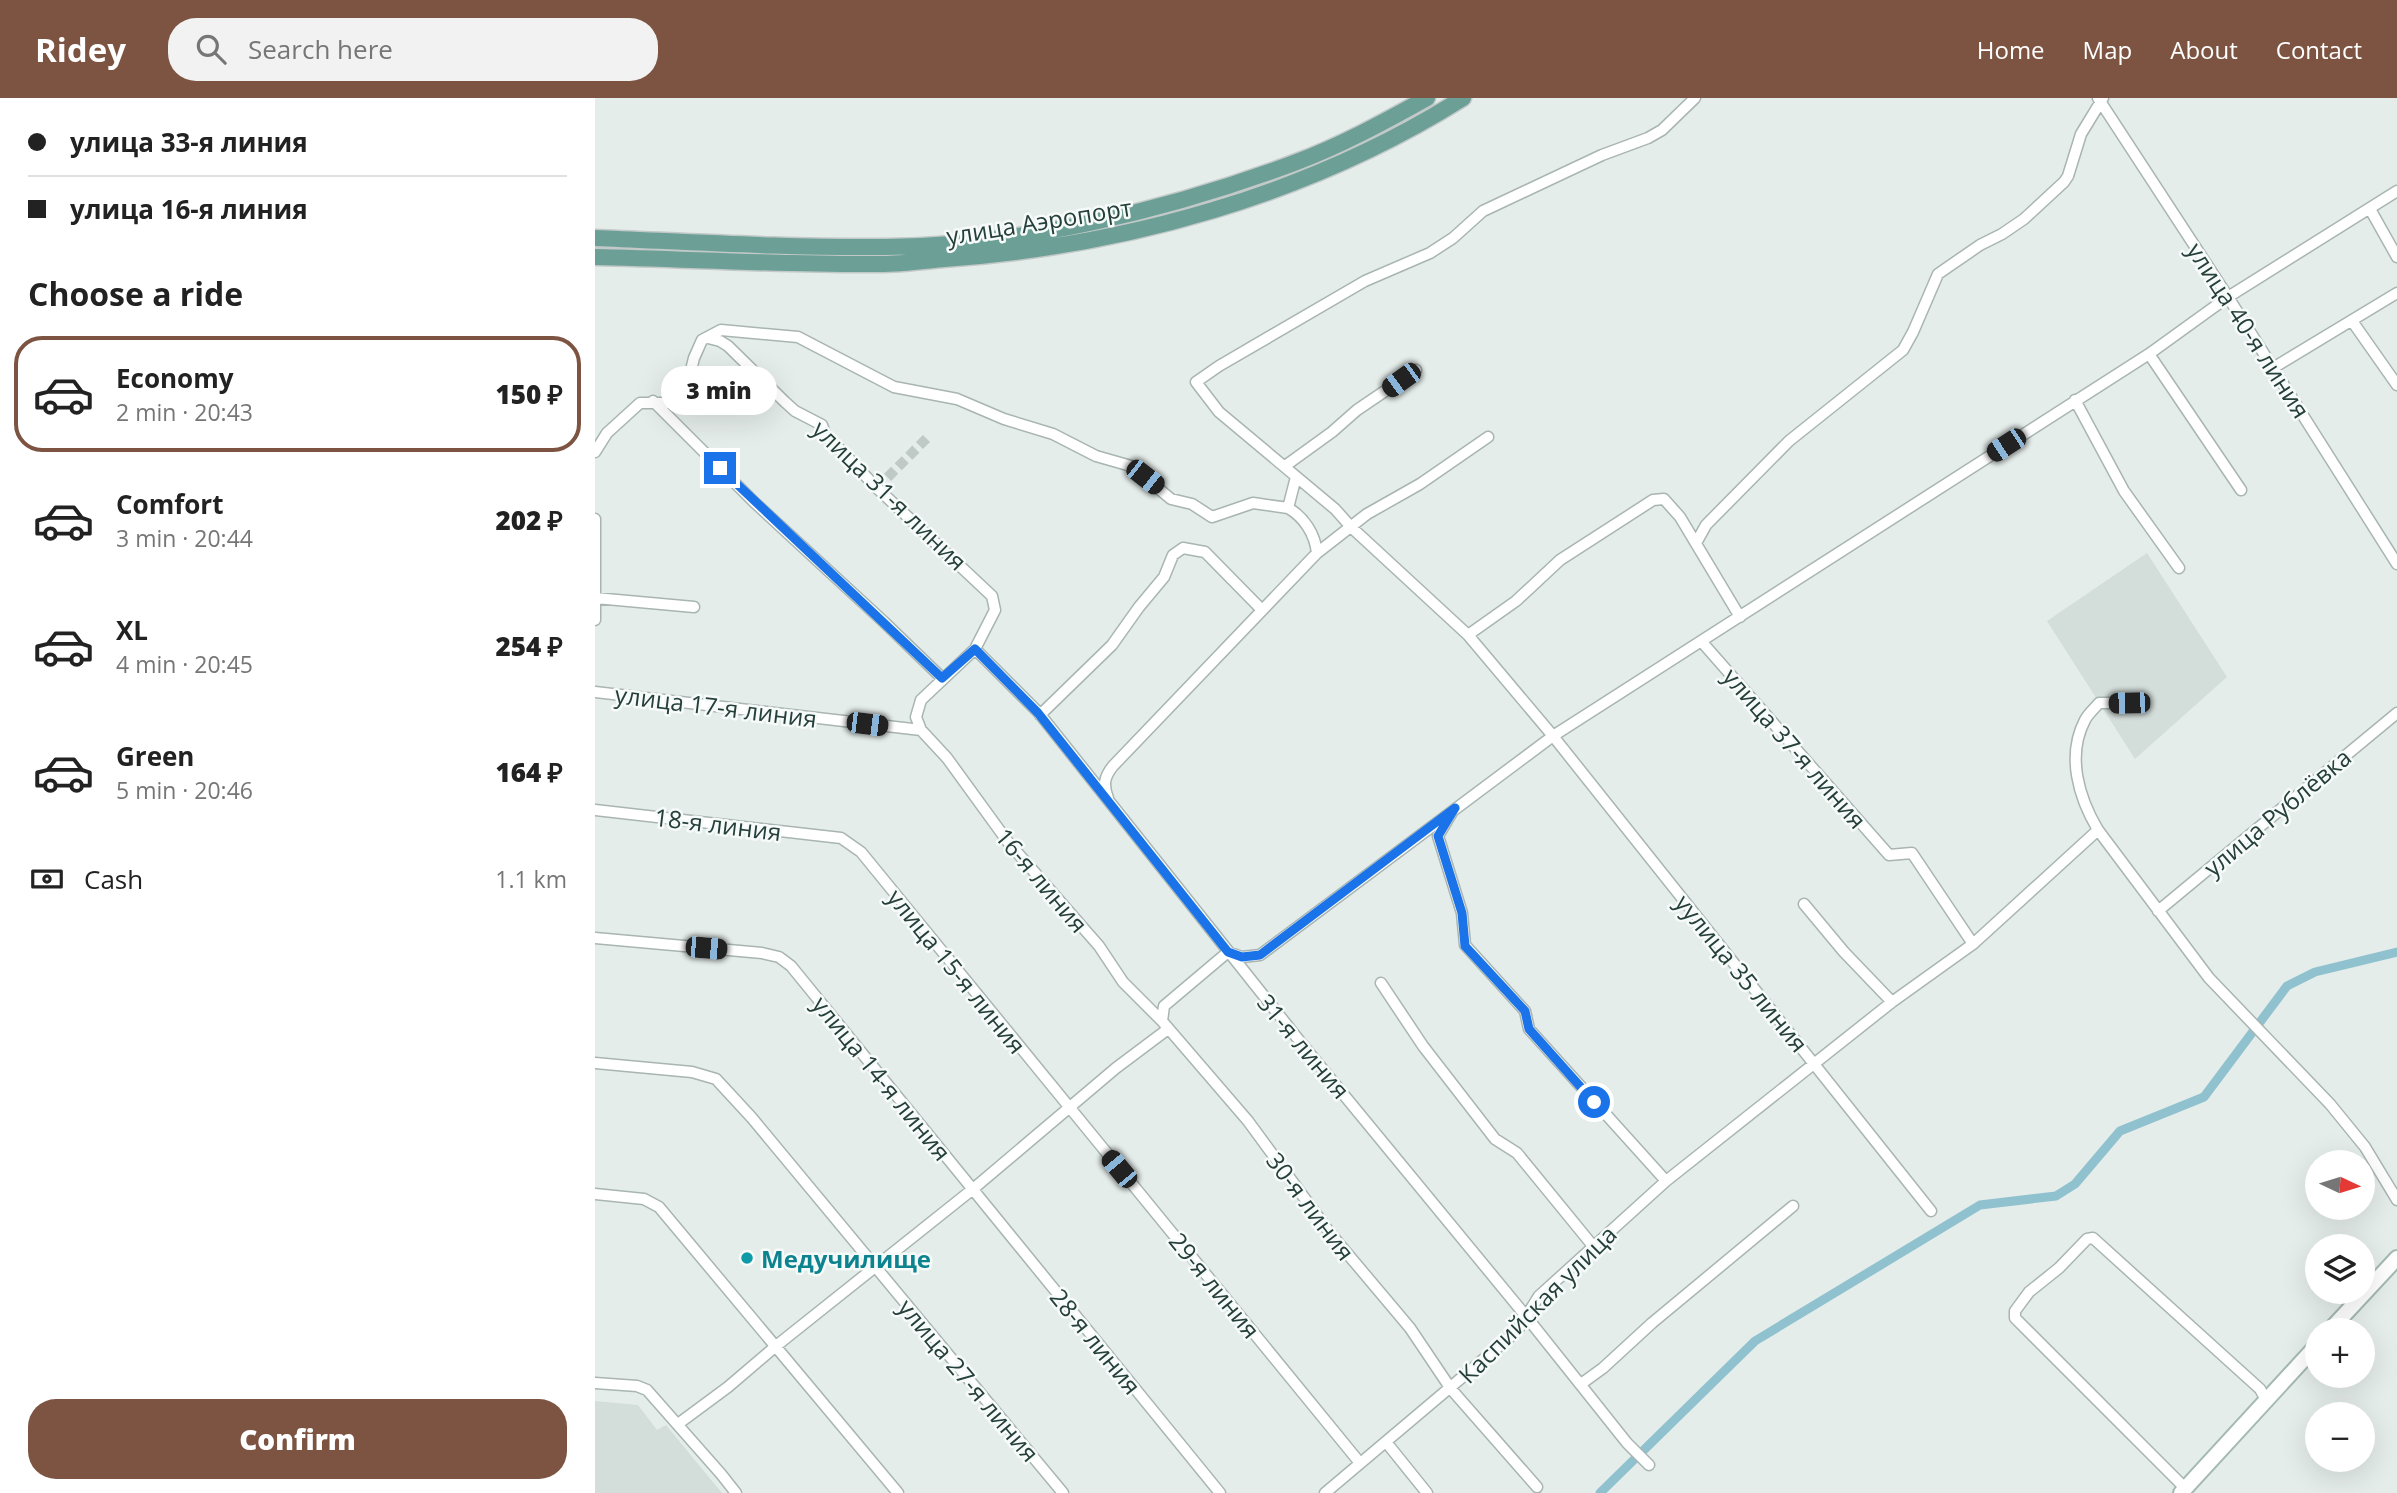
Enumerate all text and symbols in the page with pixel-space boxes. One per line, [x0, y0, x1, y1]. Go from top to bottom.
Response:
search box [168, 18, 658, 81]
text: Ridey [35, 27, 126, 72]
icon: search [192, 30, 230, 68]
text: Search here [248, 31, 393, 67]
text: Home [1977, 33, 2045, 66]
text: Map [2083, 33, 2132, 66]
text: About [2170, 33, 2238, 66]
text: Contact [2276, 33, 2362, 66]
text: улица 33-я линия [70, 124, 308, 160]
street label: улица Аэропорт [944, 190, 1134, 252]
text: улица 16-я линия [70, 191, 308, 227]
street label: улица 40-я линия [2180, 236, 2318, 424]
text: Choose a ride [28, 272, 243, 315]
car [1378, 359, 1425, 401]
text: Economy [116, 360, 234, 396]
icon: car [32, 363, 95, 426]
callout: 3 min [662, 366, 778, 416]
text: 3 min [686, 374, 752, 406]
text: 150 ₽ [495, 376, 563, 412]
text: 2 min · 20:43 [116, 396, 253, 428]
street label: улица 31-я линия [806, 413, 974, 577]
car [1983, 425, 2030, 465]
route end [704, 452, 736, 484]
car [1122, 456, 1169, 498]
text: Comfort [116, 486, 223, 522]
icon: car [32, 489, 95, 552]
text: 202 ₽ [495, 502, 563, 538]
text: 3 min · 20:44 [116, 522, 253, 554]
text: XL [116, 612, 148, 648]
icon: car [32, 615, 95, 678]
text: 254 ₽ [495, 628, 563, 664]
text: 4 min · 20:45 [116, 648, 253, 680]
street label: улица 37-я линия [1716, 661, 1874, 835]
street label: улица 17-я линия [613, 677, 819, 735]
car [2108, 692, 2151, 714]
car [845, 711, 890, 737]
text: Green [116, 738, 194, 774]
icon: car [32, 741, 95, 804]
street label: улица Рублёвка [2196, 741, 2358, 883]
text: 164 ₽ [495, 754, 563, 790]
text: 5 min · 20:46 [116, 774, 253, 806]
street label: 18-я линия [653, 800, 783, 848]
street label: 16-я линия [988, 821, 1096, 939]
icon: cash [28, 860, 66, 898]
text: Cash [84, 861, 143, 897]
text: 1.1 km [495, 863, 567, 895]
street label: улица 15-я линия [880, 882, 1034, 1060]
street label: уулица 35 линия [1668, 887, 1816, 1059]
car [685, 936, 728, 960]
street label: 31-я линия [1250, 987, 1358, 1105]
street label: улица 14-я линия [805, 989, 959, 1167]
route start [1578, 1086, 1610, 1118]
street label: 30-я линия [1259, 1145, 1363, 1267]
car [1098, 1146, 1141, 1192]
north arrow [2305, 1150, 2375, 1220]
map controls [2305, 1150, 2375, 1472]
street label: Каспийская улица [1451, 1218, 1623, 1390]
street label: 29-я линия [1162, 1225, 1268, 1345]
button: layers [2305, 1234, 2375, 1304]
place label: Медучилище [761, 1242, 931, 1275]
marker: Медучилище [739, 1250, 755, 1266]
street label: 28-я линия [1043, 1281, 1149, 1401]
street label: улица 27-я линия [891, 1292, 1047, 1468]
button: + [2305, 1318, 2375, 1388]
button: Confirm [28, 1399, 567, 1479]
button: − [2305, 1402, 2375, 1472]

